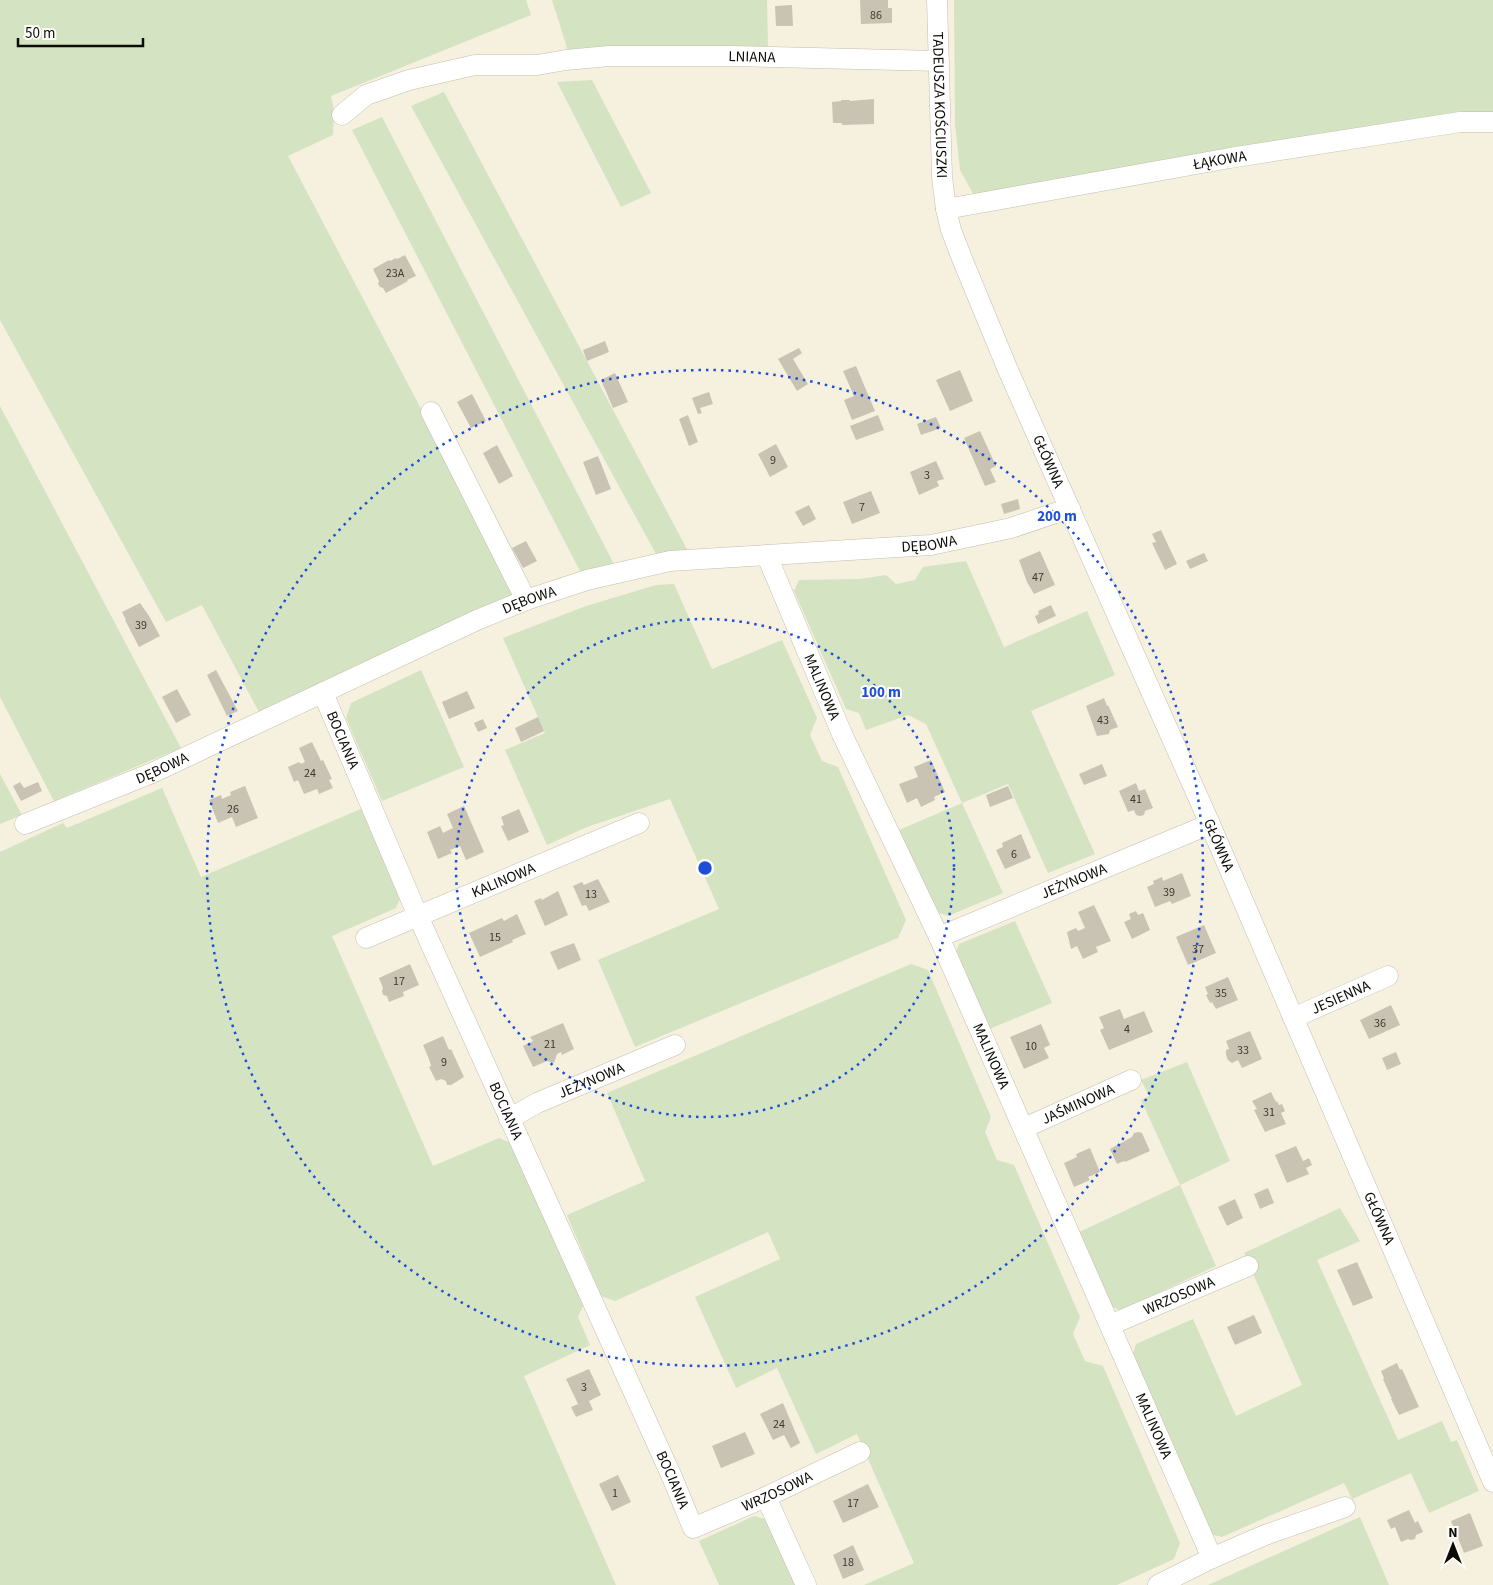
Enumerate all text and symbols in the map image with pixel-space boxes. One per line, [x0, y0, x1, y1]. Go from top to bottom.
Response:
house number: 86 [870, 7, 882, 24]
scale bar [18, 15, 142, 47]
text: 50 m [25, 23, 55, 44]
street label: TADEUSZA KOŚCIUSZKI [927, 31, 952, 179]
street label: LNIANA [728, 46, 776, 68]
street label: ŁĄKOWA [1190, 145, 1249, 176]
house number: 23A [386, 265, 405, 282]
street label: GŁÓWNA [1027, 432, 1069, 492]
house number: 9 [770, 452, 776, 469]
house number: 3 [924, 467, 930, 484]
house number: 7 [859, 499, 865, 516]
text: 200 m [1037, 506, 1077, 527]
street label: DĘBOWA [901, 530, 960, 558]
house number: 47 [1032, 569, 1044, 586]
street label: DĘBOWA [499, 581, 560, 620]
house number: 39 [135, 617, 147, 634]
street label: MALINOWA [798, 651, 845, 724]
text: 100 m [861, 682, 901, 703]
street label: BOCIANIA [321, 708, 365, 773]
house number: 43 [1097, 712, 1109, 729]
street label: DĘBOWA [133, 747, 193, 789]
house number: 24 [304, 765, 316, 782]
house number: 41 [1130, 791, 1142, 808]
house number: 26 [227, 801, 239, 818]
street label: GŁÓWNA [1198, 815, 1240, 876]
house number: 6 [1011, 846, 1017, 863]
street label: KALINOWA [468, 858, 539, 903]
street label: JEŻYNOWA [1038, 858, 1111, 904]
centre of rings [696, 859, 714, 877]
house number: 39 [1163, 884, 1175, 901]
house number: 13 [585, 886, 597, 903]
house number: 15 [489, 929, 501, 946]
house number: 37 [1192, 941, 1204, 958]
house number: 17 [393, 973, 405, 990]
street label: JESIENNA [1308, 975, 1374, 1020]
house number: 35 [1215, 985, 1227, 1002]
house number: 36 [1374, 1015, 1386, 1032]
street label: MALINOWA [967, 1020, 1015, 1093]
house number: 4 [1124, 1021, 1130, 1038]
house number: 21 [544, 1036, 556, 1053]
house number: 10 [1025, 1038, 1037, 1055]
house number: 33 [1237, 1042, 1249, 1059]
house number: 9 [441, 1054, 447, 1071]
street label: JEŻYNOWA [555, 1057, 628, 1104]
street label: JAŚMINOWA [1038, 1078, 1119, 1130]
street label: BOCIANIA [483, 1079, 528, 1144]
house number: 31 [1263, 1104, 1275, 1121]
street label: GŁÓWNA [1358, 1188, 1400, 1249]
street label: WRZOSOWA [1140, 1271, 1219, 1321]
house number: 3 [581, 1379, 587, 1396]
street label: MALINOWA [1130, 1390, 1177, 1463]
house number: 24 [773, 1416, 785, 1433]
street label: BOCIANIA [650, 1447, 694, 1513]
street label: WRZOSOWA [739, 1466, 817, 1517]
house number: 1 [612, 1485, 618, 1502]
house number: 17 [847, 1495, 859, 1512]
north arrow [1428, 1520, 1478, 1570]
text: N [1448, 1523, 1458, 1543]
house number: 18 [842, 1554, 854, 1571]

